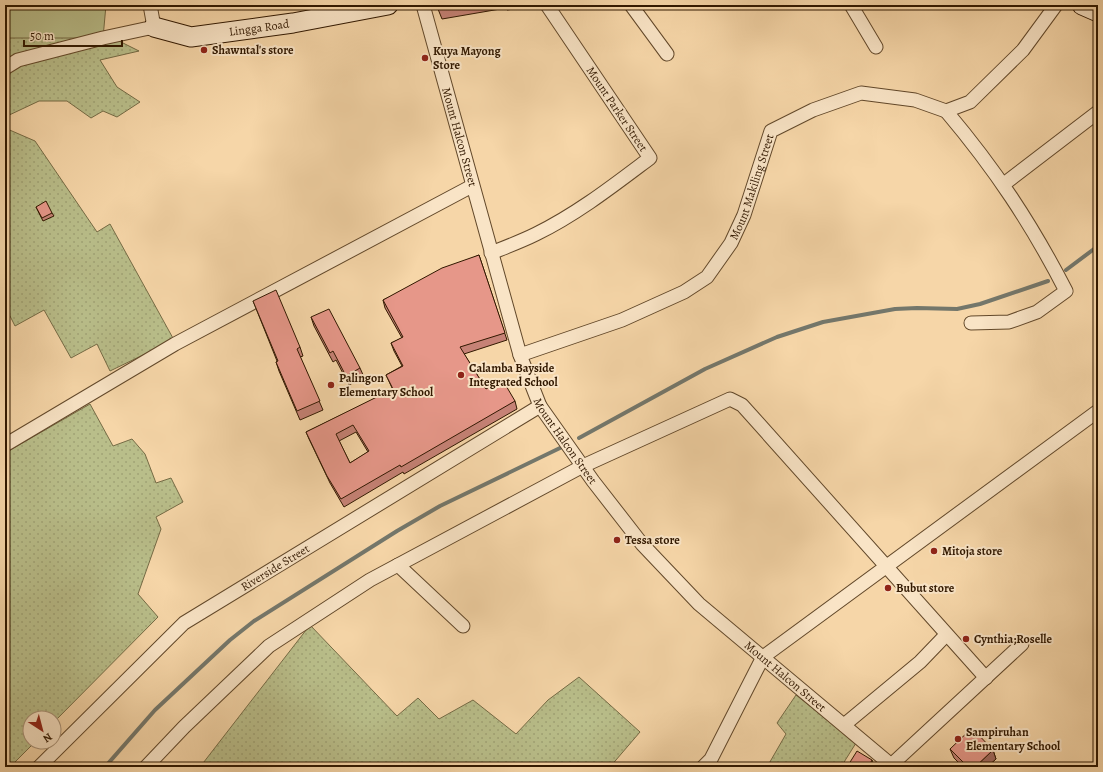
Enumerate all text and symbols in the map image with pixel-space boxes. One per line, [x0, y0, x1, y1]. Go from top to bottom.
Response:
street label: Lingga Road [228, 16, 291, 40]
scale bar [24, 22, 122, 48]
text: 50 m [30, 28, 54, 44]
place label: Shawntal's store [212, 42, 294, 58]
place label: Kuya Mayong Store [433, 43, 501, 73]
marker: Shawntal's store [199, 45, 209, 55]
marker: Kuya Mayong Store [420, 53, 430, 63]
street label: Mount Parker Street [583, 63, 651, 155]
street label: Mount Halcon Street [438, 86, 481, 188]
street label: Mount Makiling Street [726, 132, 778, 242]
place label: Calamba Bayside Integrated School [469, 360, 559, 390]
place label: Palingon Elementary School [339, 370, 434, 400]
marker: Calamba Bayside Integrated School [456, 370, 466, 380]
marker: Palingon Elementary School [326, 380, 336, 390]
street label: Mount Halcon Street [530, 396, 601, 488]
place label: Tessa store [625, 532, 680, 548]
marker: Tessa store [612, 535, 622, 545]
street label: Riverside Street [238, 540, 312, 595]
place label: Mitoja store [942, 543, 1003, 559]
marker: Mitoja store [929, 546, 939, 556]
place label: Bubut store [896, 580, 955, 596]
marker: Bubut store [883, 583, 893, 593]
place label: Cynthia;Roselle [974, 631, 1052, 647]
marker: Cynthia;Roselle [961, 634, 971, 644]
street label: Mount Halcon Street [741, 637, 830, 715]
north arrow [22, 710, 62, 750]
place label: Sampiruhan Elementary School [966, 724, 1061, 754]
text: N [40, 729, 55, 746]
marker: Sampiruhan Elementary School [953, 734, 963, 744]

